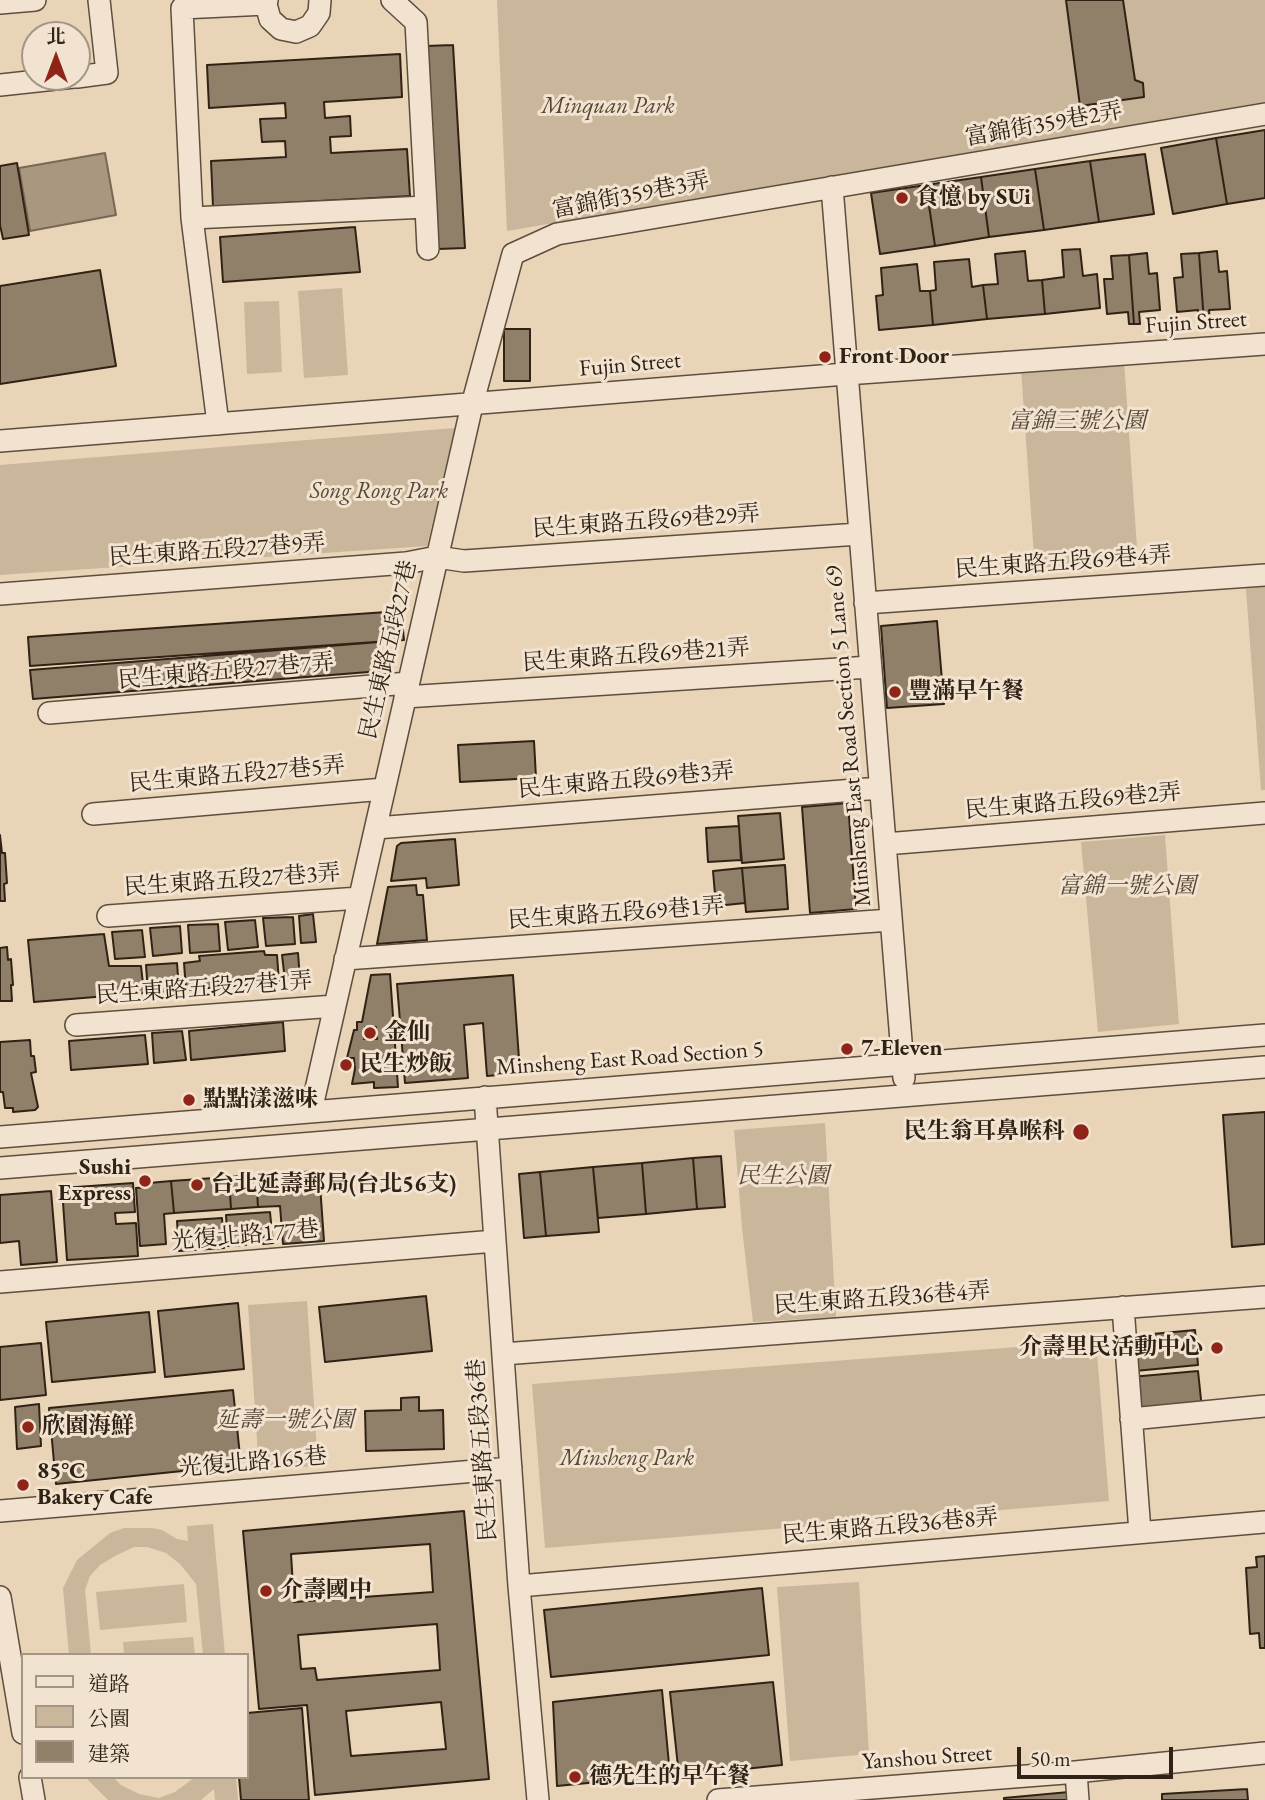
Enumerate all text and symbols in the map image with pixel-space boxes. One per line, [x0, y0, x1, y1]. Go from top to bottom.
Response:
north arrow [21, 21, 91, 91]
text: 北 [46, 24, 66, 49]
park label: Minquan Park [541, 93, 675, 121]
street label: 富錦街359巷2弄 [963, 98, 1125, 152]
street label: 富錦街359巷3弄 [550, 167, 712, 225]
place label: 食憶 by SUi [916, 184, 1031, 212]
marker: 食憶 by SUi [894, 190, 910, 206]
street label: Fujin Street [1144, 306, 1248, 340]
place label: Front Door [839, 343, 949, 371]
street label: Fujin Street [578, 347, 682, 383]
marker: Front Door [817, 349, 833, 365]
park label: 富錦三號公園 [1008, 408, 1146, 436]
park label: Song Rong Park [310, 478, 448, 506]
street label: 民生東路五段69巷29弄 [531, 500, 761, 544]
street label: 民生東路五段27巷9弄 [108, 530, 326, 572]
street label: 民生東路五段69巷4弄 [954, 542, 1172, 584]
street label: 民生東路五段27巷 [355, 558, 423, 742]
street label: Minsheng East Road Section 5 Lane 69 [820, 564, 878, 908]
street label: 民生東路五段69巷21弄 [521, 634, 751, 678]
street label: 民生東路五段27巷7弄 [117, 649, 335, 695]
place label: 豐滿早午餐 [909, 678, 1024, 706]
marker: 豐滿早午餐 [887, 684, 903, 700]
street label: 民生東路五段27巷5弄 [128, 752, 346, 798]
street label: 民生東路五段69巷3弄 [517, 758, 735, 804]
street label: 民生東路五段69巷2弄 [964, 779, 1182, 825]
street label: 民生東路五段27巷3弄 [123, 860, 341, 902]
park label: 富錦一號公園 [1058, 873, 1196, 901]
street label: 民生東路五段69巷1弄 [507, 893, 725, 935]
street label: 民生東路五段27巷1弄 [95, 968, 313, 1010]
place label: 金仙 [384, 1019, 430, 1047]
marker: 金仙 [362, 1025, 378, 1041]
place label: 7-Eleven [861, 1035, 942, 1063]
street label: Minsheng East Road Section 5 [495, 1036, 765, 1082]
marker: 7-Eleven [839, 1041, 855, 1057]
place label: 民生炒飯 [360, 1051, 452, 1079]
marker: 民生炒飯 [338, 1057, 354, 1073]
place label: 點點漾滋味 [203, 1086, 318, 1114]
marker: 點點漾滋味 [181, 1092, 197, 1108]
place label: 民生翁耳鼻喉科 [904, 1118, 1065, 1146]
marker: 民生翁耳鼻喉科 [1071, 1122, 1091, 1142]
place label: Sushi Express [58, 1154, 131, 1208]
park label: 民生公園 [737, 1163, 829, 1191]
place label: 台北延壽郵局(台北56支) [211, 1171, 456, 1199]
marker: Sushi Express [137, 1173, 153, 1189]
marker: 台北延壽郵局(台北56支) [189, 1177, 205, 1193]
street label: 光復北路177巷 [170, 1216, 320, 1256]
street label: 民生東路五段36巷4弄 [773, 1278, 991, 1320]
place label: 介壽里民活動中心 [1019, 1334, 1203, 1362]
marker: 介壽里民活動中心 [1209, 1340, 1225, 1356]
street label: 民生東路五段36巷 [463, 1358, 503, 1542]
park label: 延壽一號公園 [216, 1407, 354, 1435]
place label: 欣園海鮮 [42, 1413, 134, 1441]
marker: 欣園海鮮 [20, 1419, 36, 1435]
street label: 光復北路165巷 [178, 1443, 328, 1483]
park label: Minsheng Park [560, 1445, 694, 1473]
place label: 85°C Bakery Cafe [37, 1458, 153, 1512]
marker: 85°C Bakery Cafe [15, 1477, 31, 1493]
street label: 民生東路五段36巷8弄 [781, 1504, 999, 1550]
place label: 介壽國中 [280, 1577, 372, 1605]
marker: 介壽國中 [258, 1583, 274, 1599]
legend [21, 1653, 248, 1779]
text: 道路 [88, 1670, 130, 1697]
text: 公園 [88, 1705, 130, 1732]
scale bar [1020, 1734, 1176, 1778]
text: 建築 [88, 1740, 130, 1767]
street label: Yanshou Street [861, 1740, 993, 1776]
text: 50 m [1030, 1745, 1071, 1772]
place label: 德先生的早午餐 [589, 1763, 750, 1791]
marker: 德先生的早午餐 [567, 1769, 583, 1785]

